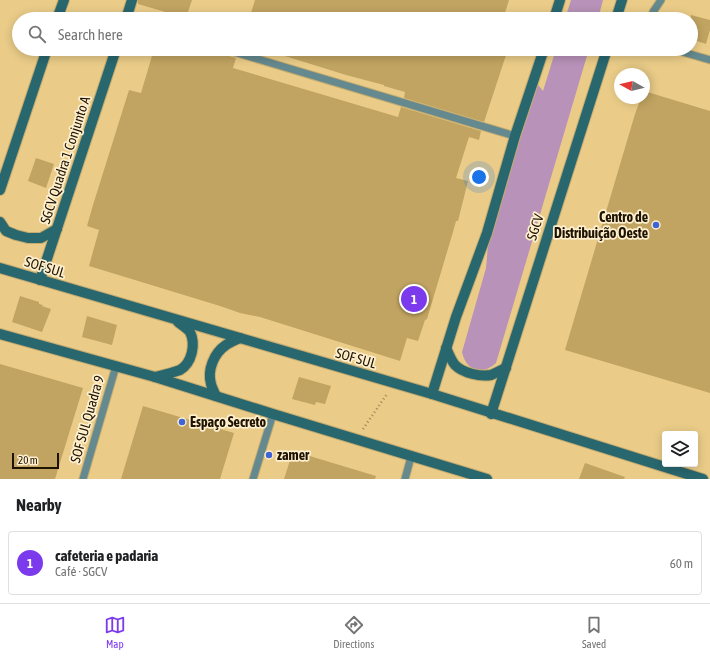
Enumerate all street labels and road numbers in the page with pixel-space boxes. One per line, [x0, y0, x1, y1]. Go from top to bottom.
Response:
street label: SGCV Quadra 1 Conjunto A [37, 94, 93, 226]
street label: SGCV [523, 212, 547, 242]
street label: SOF SUL [23, 253, 68, 281]
street label: SOF SUL [334, 345, 379, 372]
street label: SOF SUL Quadra 9 [67, 374, 107, 464]

